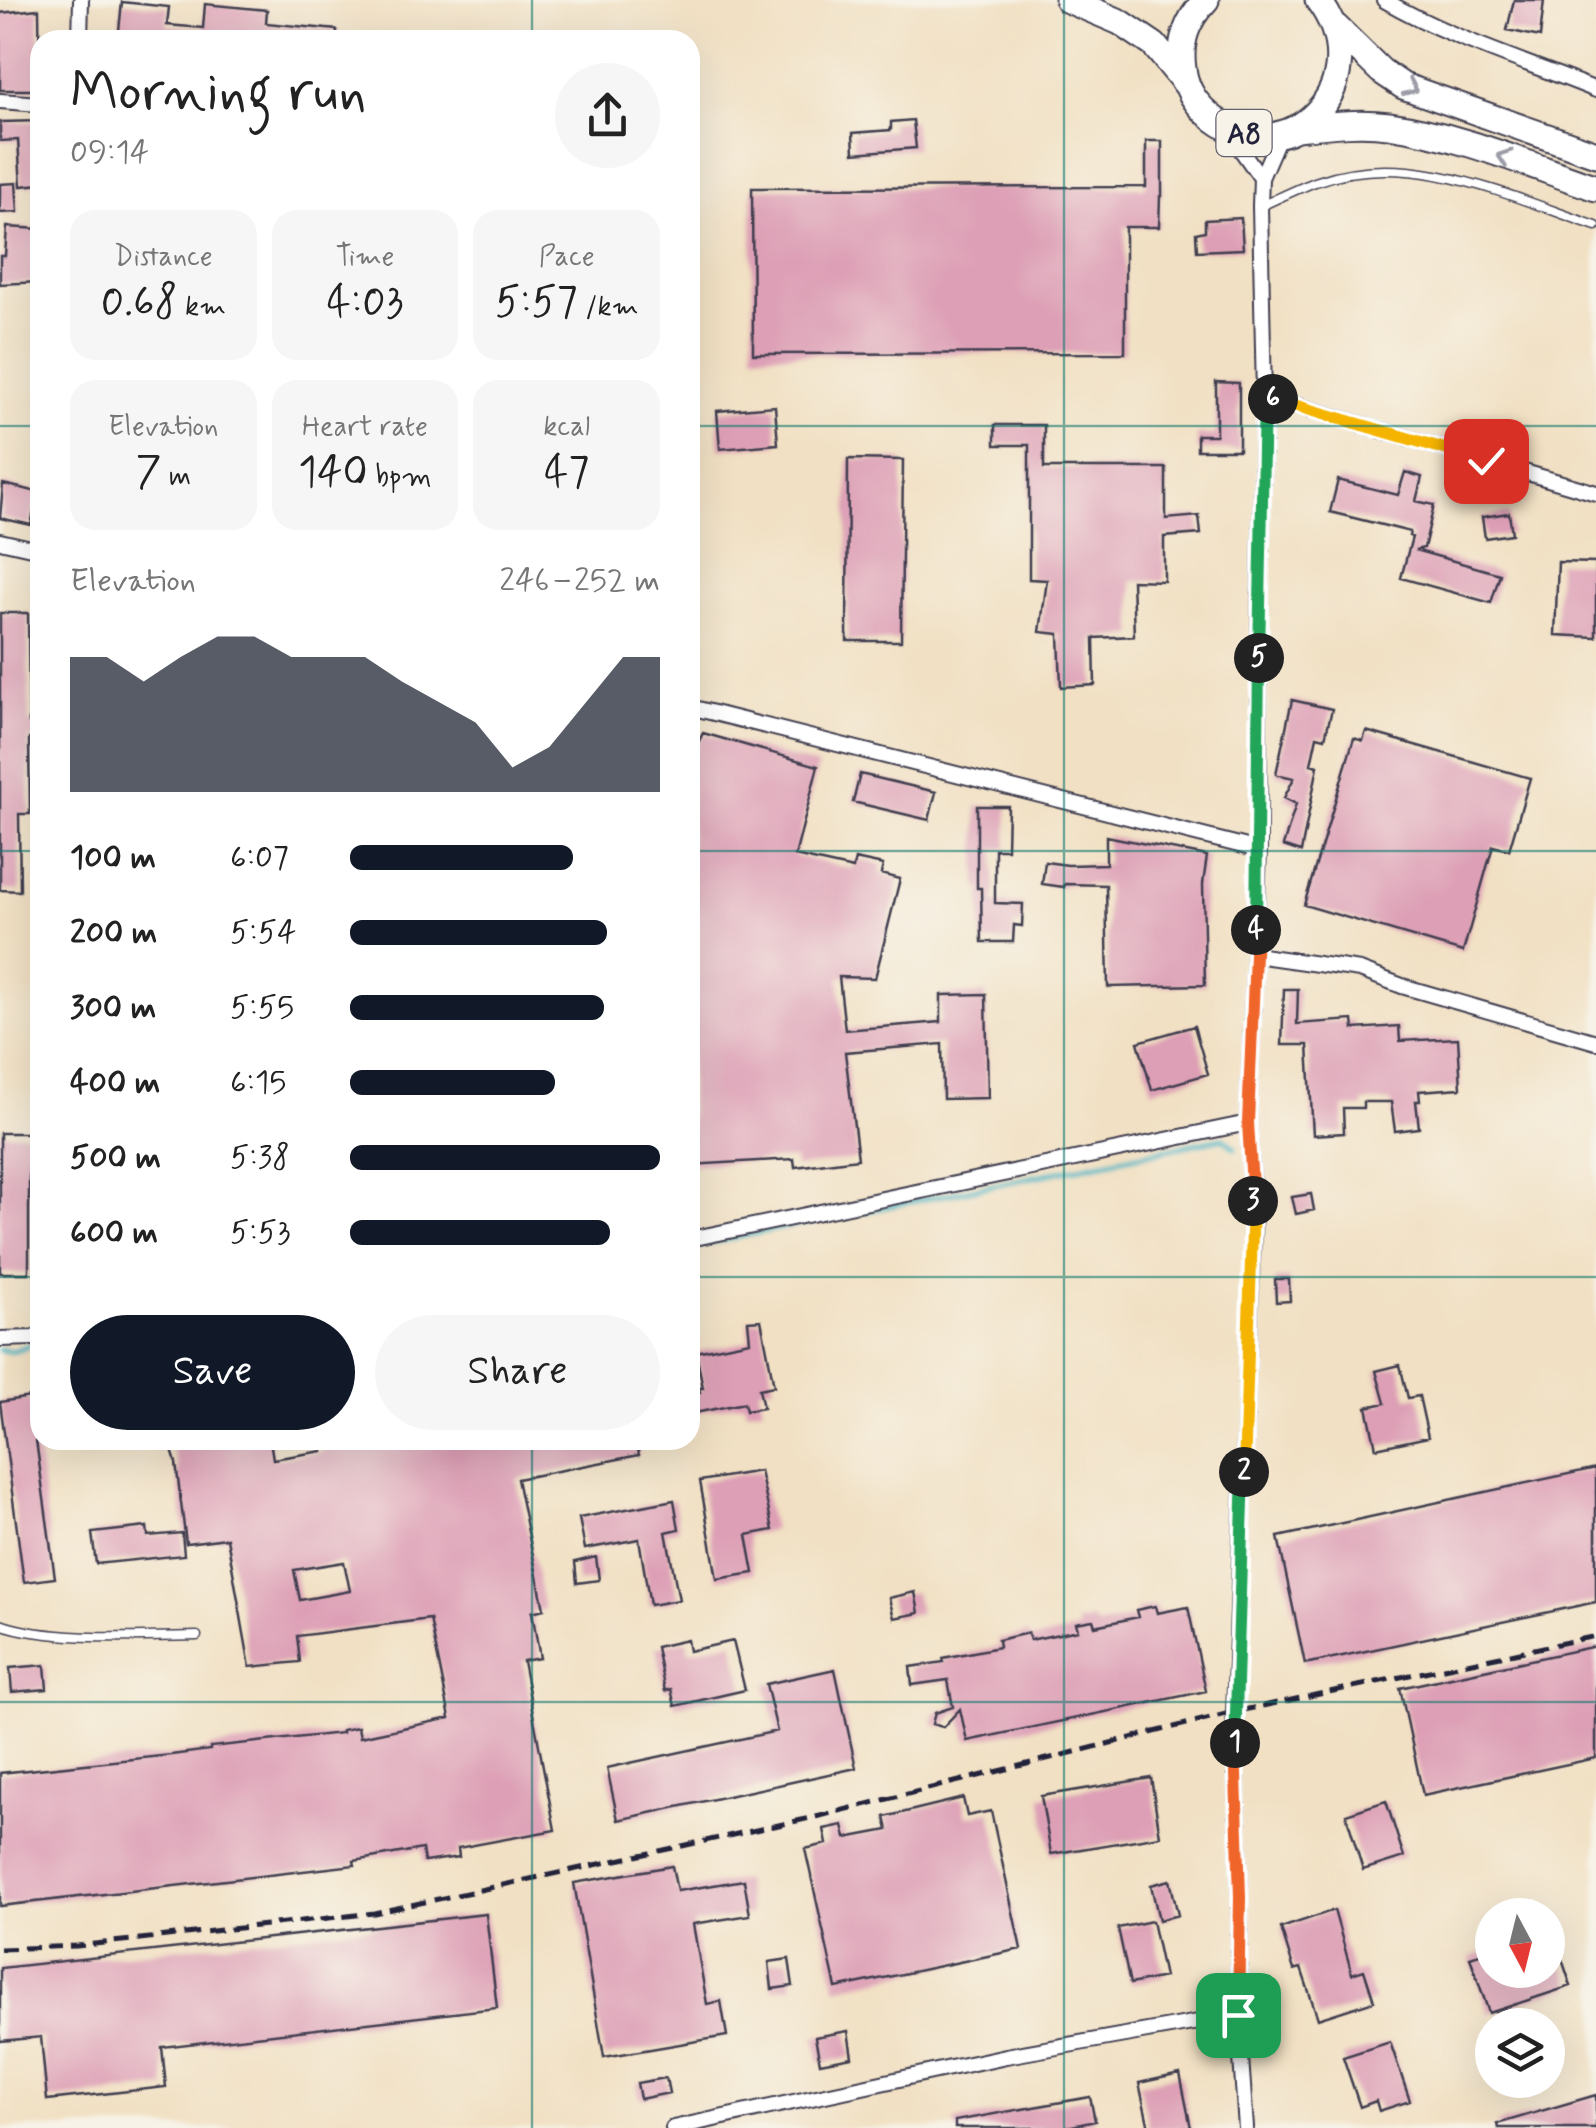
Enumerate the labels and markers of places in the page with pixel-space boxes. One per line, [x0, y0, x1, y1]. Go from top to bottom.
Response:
pin: 6 [1248, 374, 1298, 424]
pin [1444, 419, 1529, 504]
pin: 5 [1234, 633, 1284, 683]
pin: 4 [1231, 905, 1281, 955]
pin: 3 [1228, 1176, 1278, 1226]
pin: 2 [1219, 1447, 1269, 1497]
pin: 1 [1210, 1718, 1260, 1768]
pin [1196, 1973, 1281, 2058]

